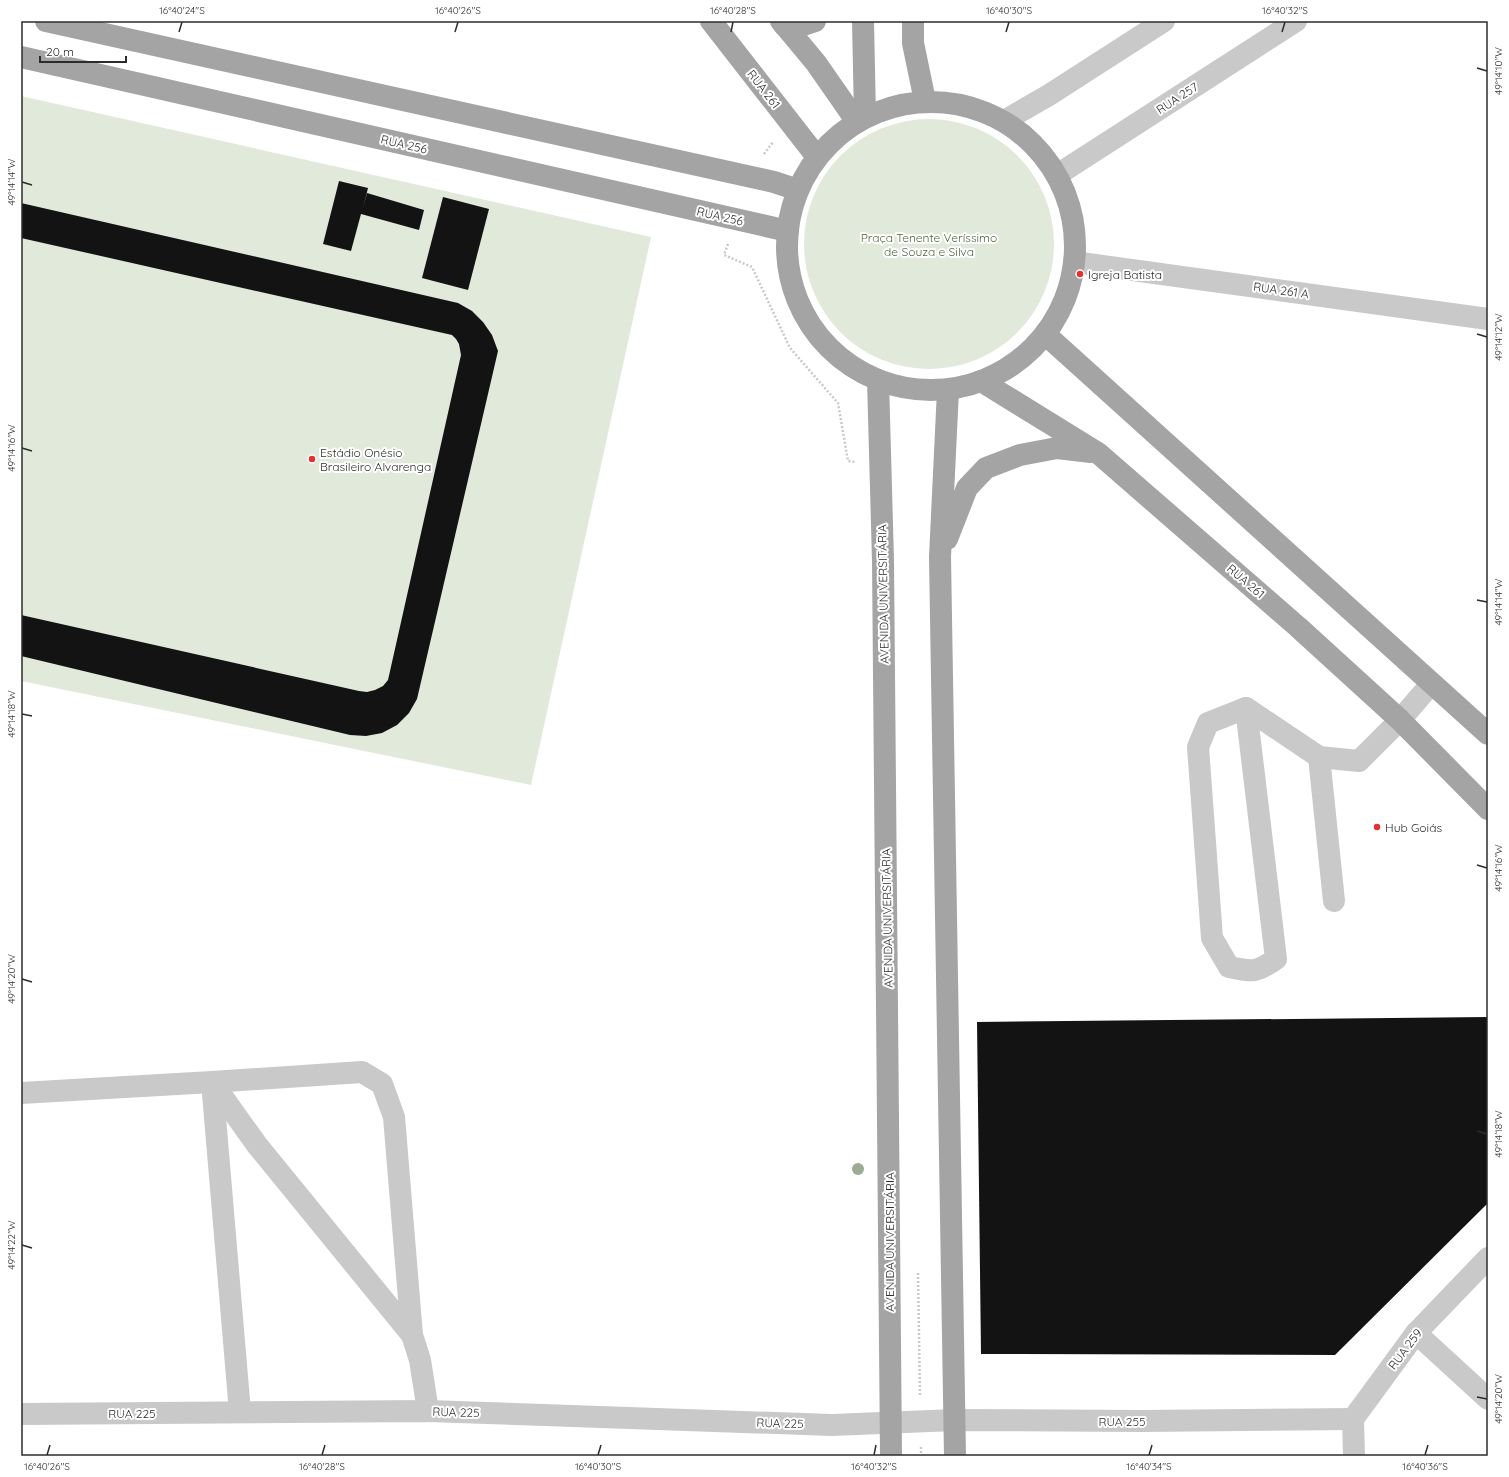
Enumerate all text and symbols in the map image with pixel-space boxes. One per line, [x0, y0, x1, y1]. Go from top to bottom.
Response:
text: 16°40'24"S [159, 4, 205, 17]
text: 16°40'26"S [435, 4, 481, 17]
text: 16°40'28"S [710, 4, 756, 17]
text: 16°40'30"S [986, 4, 1032, 17]
text: 16°40'32"S [1262, 4, 1308, 17]
scale bar [40, 38, 126, 64]
text: 20 m [46, 44, 74, 59]
text: 49°14'10"W [1492, 47, 1505, 95]
street label: RUA 261 [744, 67, 784, 111]
street label: RUA 257 [1153, 79, 1201, 117]
street label: RUA 256 [379, 131, 429, 157]
text: 49°14'14"W [5, 158, 18, 206]
street label: RUA 256 [695, 203, 745, 229]
park label: Praça Tenente Veríssimo de Souza e Silva [861, 230, 997, 259]
place label: Igreja Batista [1088, 267, 1162, 282]
marker: Igreja Batista [1075, 269, 1085, 279]
street label: RUA 261 A [1252, 279, 1310, 301]
text: 49°14'12"W [1492, 313, 1505, 361]
text: 49°14'16"W [5, 424, 18, 472]
place label: Estádio Onésio Brasileiro Alvarenga [320, 445, 431, 474]
marker: Estádio Onésio Brasileiro Alvarenga [307, 454, 317, 464]
street label: AVENIDA UNIVERSITÁRIA [874, 524, 892, 664]
street label: RUA 261 [1224, 561, 1268, 601]
text: 49°14'14"W [1492, 578, 1505, 626]
text: 49°14'18"W [5, 690, 18, 738]
place label: Hub Goiás [1385, 820, 1442, 835]
marker: Hub Goiás [1372, 822, 1382, 832]
text: 49°14'16"W [1492, 844, 1505, 892]
street label: AVENIDA UNIVERSITÁRIA [878, 848, 896, 988]
text: 49°14'20"W [5, 954, 18, 1004]
text: 49°14'18"W [1492, 1110, 1505, 1158]
street label: AVENIDA UNIVERSITÁRIA [882, 1172, 897, 1312]
text: 49°14'22"W [5, 1220, 18, 1270]
street label: RUA 259 [1385, 1325, 1425, 1372]
text: 49°14'20"W [1492, 1374, 1505, 1424]
street label: RUA 225 [432, 1404, 480, 1420]
street label: RUA 225 [108, 1406, 156, 1421]
street label: RUA 255 [1098, 1414, 1146, 1429]
street label: RUA 225 [756, 1415, 804, 1431]
text: 16°40'26"S [24, 1460, 70, 1473]
text: 16°40'28"S [299, 1460, 345, 1473]
text: 16°40'30"S [575, 1460, 621, 1473]
text: 16°40'32"S [851, 1460, 897, 1473]
text: 16°40'34"S [1126, 1460, 1172, 1473]
text: 16°40'36"S [1402, 1460, 1448, 1473]

